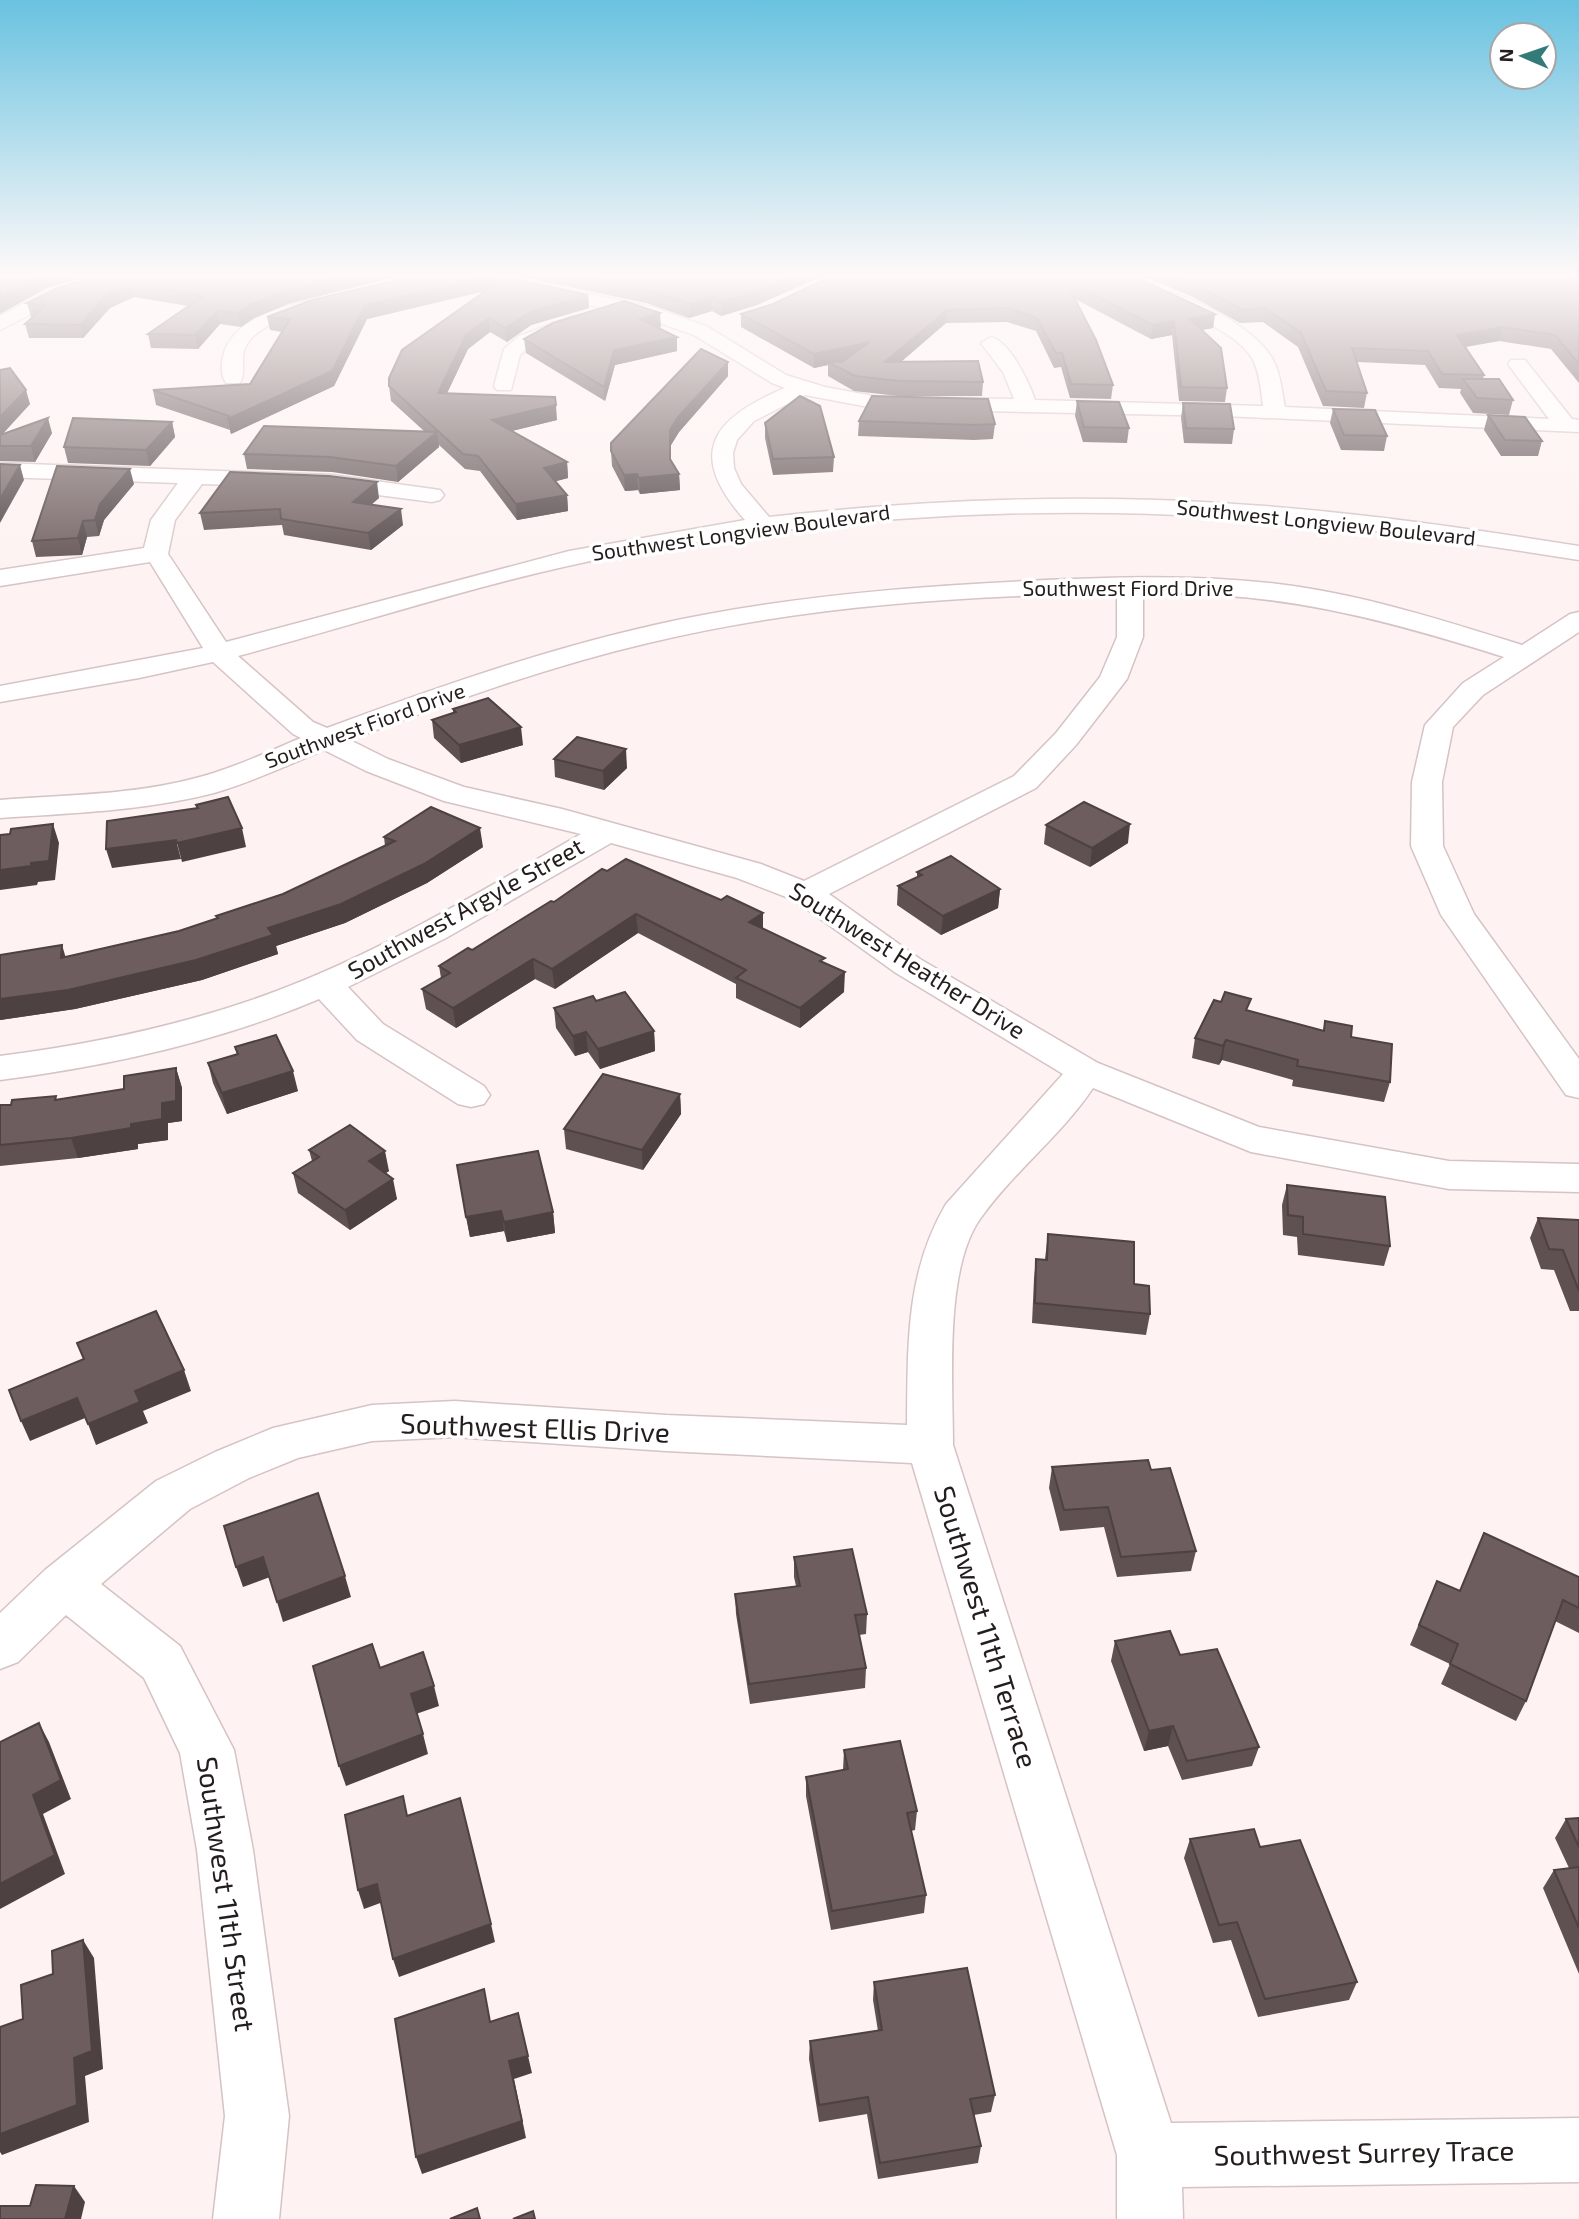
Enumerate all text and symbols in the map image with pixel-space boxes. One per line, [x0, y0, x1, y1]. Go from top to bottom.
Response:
north arrow [1488, 21, 1558, 91]
text: N [1494, 48, 1517, 63]
street label: Southwest Longview Boulevard [1175, 493, 1477, 550]
street label: Southwest Longview Boulevard [590, 498, 891, 565]
street label: Southwest Fiord Drive [1023, 575, 1234, 600]
street label: Southwest Fiord Drive [261, 677, 468, 772]
street label: Southwest Argyle Street [342, 831, 588, 985]
street label: Southwest Heather Drive [784, 875, 1031, 1044]
street label: Southwest Ellis Drive [400, 1405, 670, 1449]
street label: Southwest 11th Terrace [928, 1482, 1046, 1772]
street label: Southwest 11th Street [191, 1754, 263, 2033]
street label: Southwest Surrey Trace [1213, 2132, 1515, 2172]

